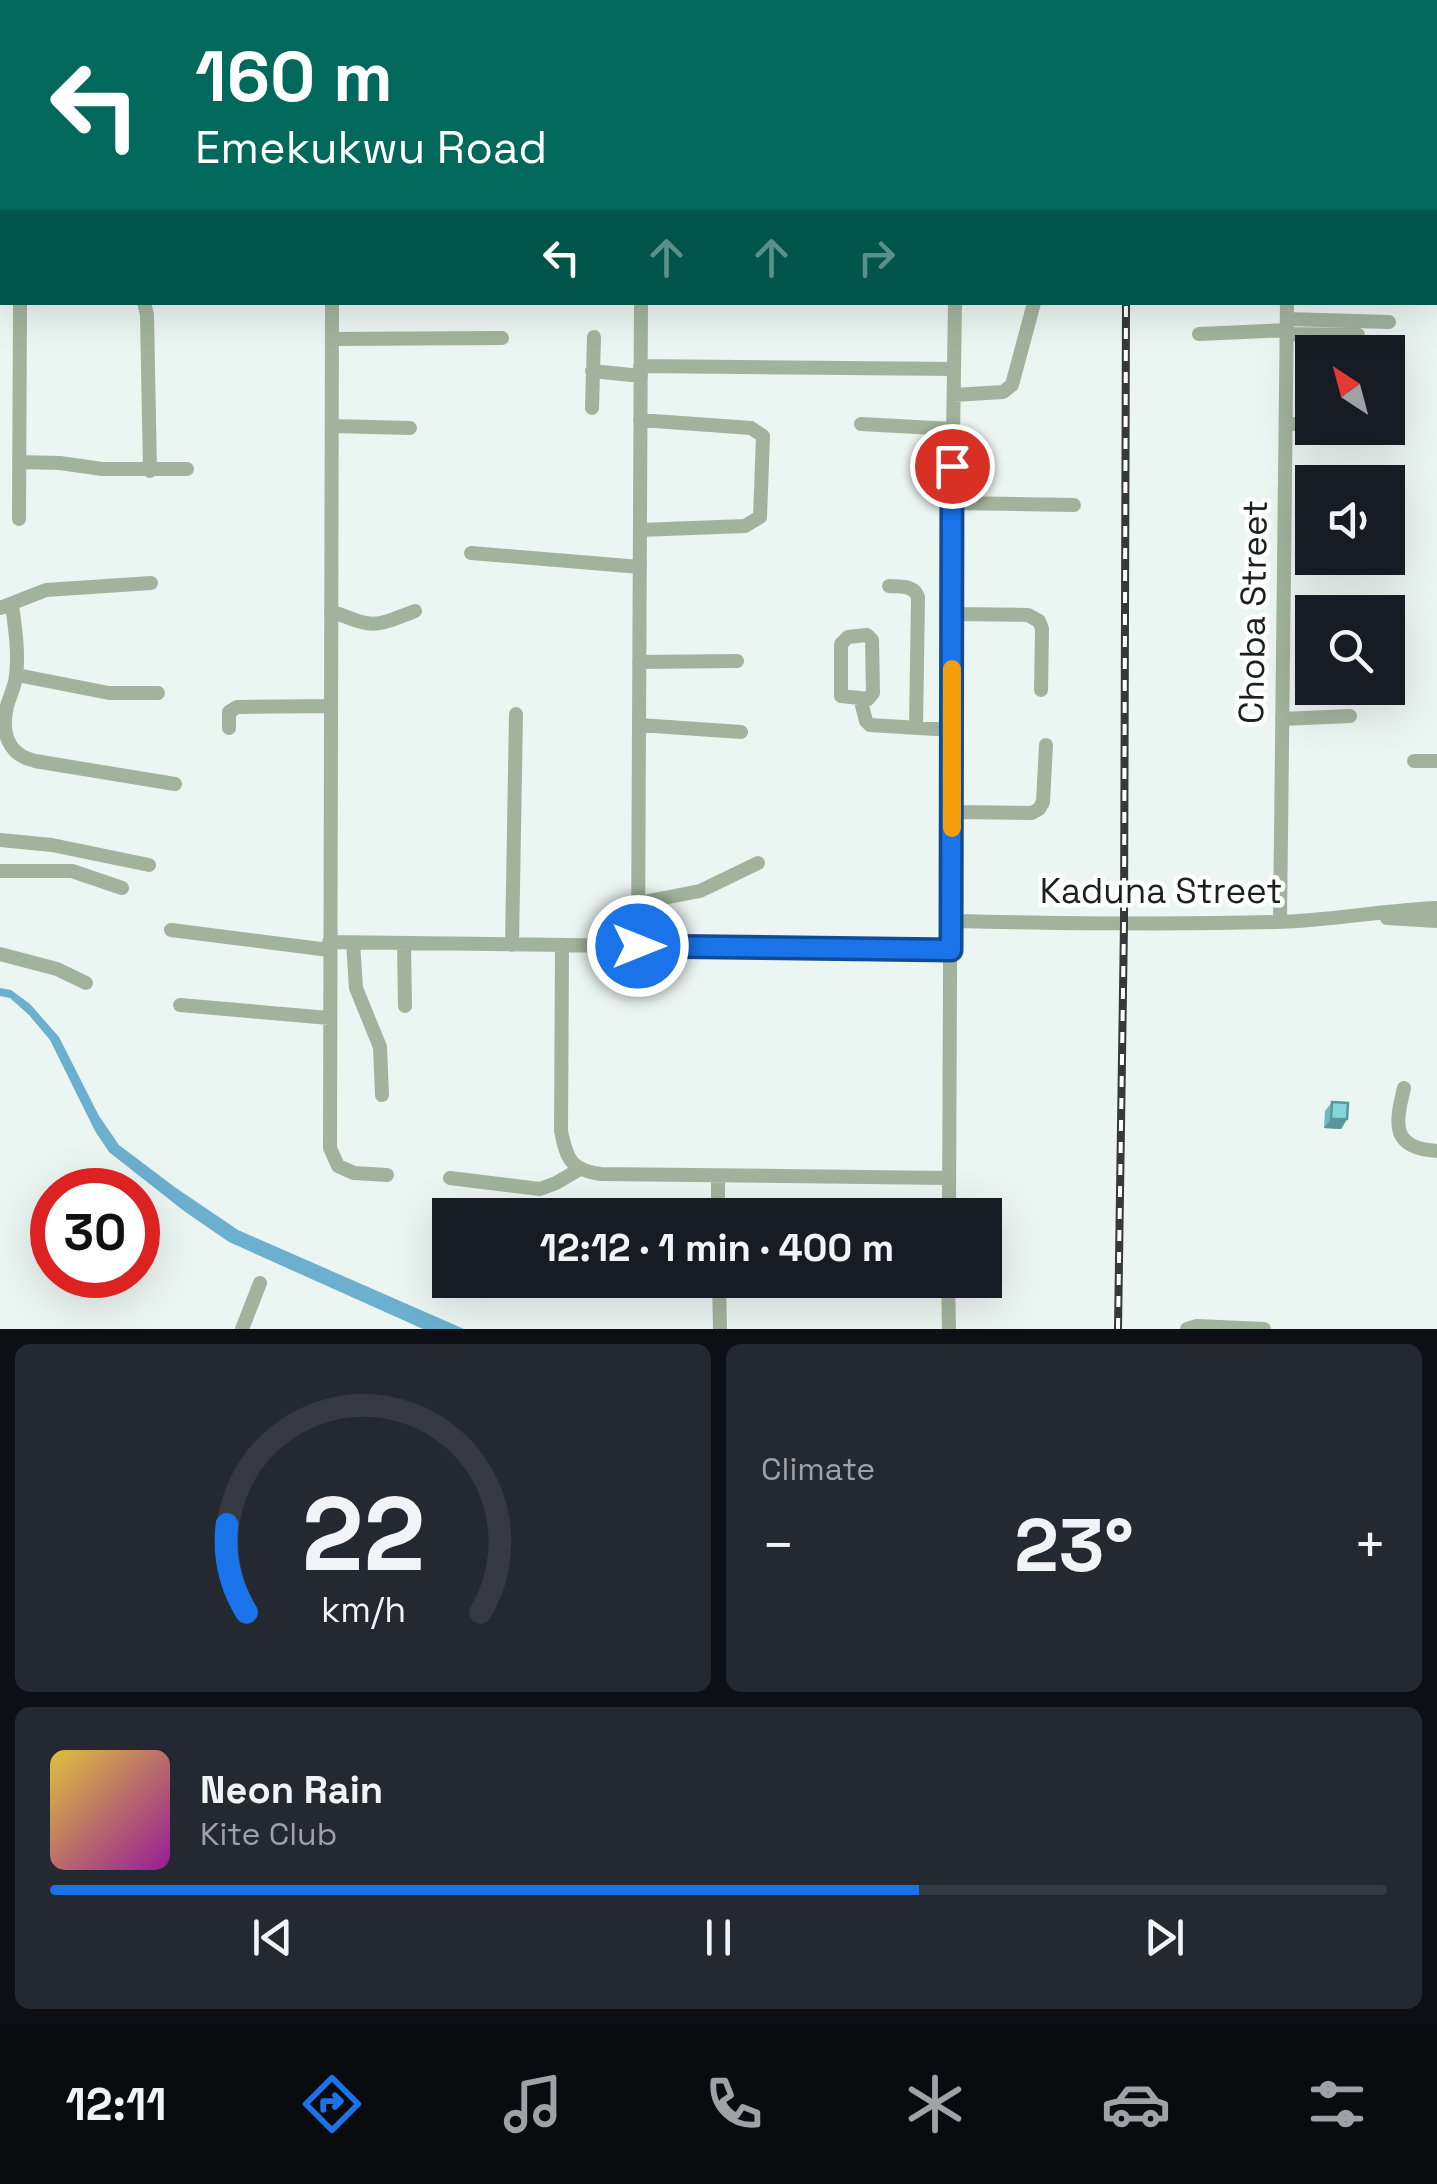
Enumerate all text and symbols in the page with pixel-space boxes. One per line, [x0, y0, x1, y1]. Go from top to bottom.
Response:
text: 160 m [195, 32, 393, 121]
icon: left [30, 40, 160, 170]
text: Emekukwu Road [195, 119, 547, 176]
icon: left [534, 230, 589, 285]
icon: ahead [639, 230, 694, 285]
icon: ahead [744, 230, 799, 285]
icon: right [849, 230, 904, 285]
north arrow [1295, 335, 1405, 445]
map controls [1295, 335, 1405, 705]
pin [910, 424, 995, 509]
icon: arrive [925, 439, 980, 494]
button: sound [1295, 465, 1405, 575]
street label: Choba Street [1229, 500, 1277, 724]
button: search [1295, 595, 1405, 705]
street label: Kaduna Street [1040, 869, 1282, 913]
position arrow [586, 894, 690, 998]
speed limit sign: 30 [30, 1168, 160, 1298]
text: 12:12 · 1 min · 400 m [540, 1224, 894, 1272]
text: Climate [761, 1449, 875, 1489]
text: 22 [301, 1468, 425, 1600]
text: 23° [1014, 1497, 1134, 1593]
text: − [761, 1510, 795, 1580]
text: + [1353, 1510, 1387, 1580]
text: km/h [320, 1587, 406, 1632]
text: Neon Rain [200, 1766, 383, 1814]
text: Kite Club [200, 1814, 337, 1854]
icon: previous [245, 1910, 300, 1965]
icon: pause [691, 1910, 746, 1965]
icon: next [1137, 1910, 1192, 1965]
icon: directions [297, 2069, 367, 2139]
icon: music [498, 2069, 568, 2139]
icon: phone [699, 2069, 769, 2139]
icon: climate [900, 2069, 970, 2139]
icon: car [1101, 2069, 1171, 2139]
icon: filters [1302, 2069, 1372, 2139]
text: 12:11 [65, 2076, 167, 2133]

